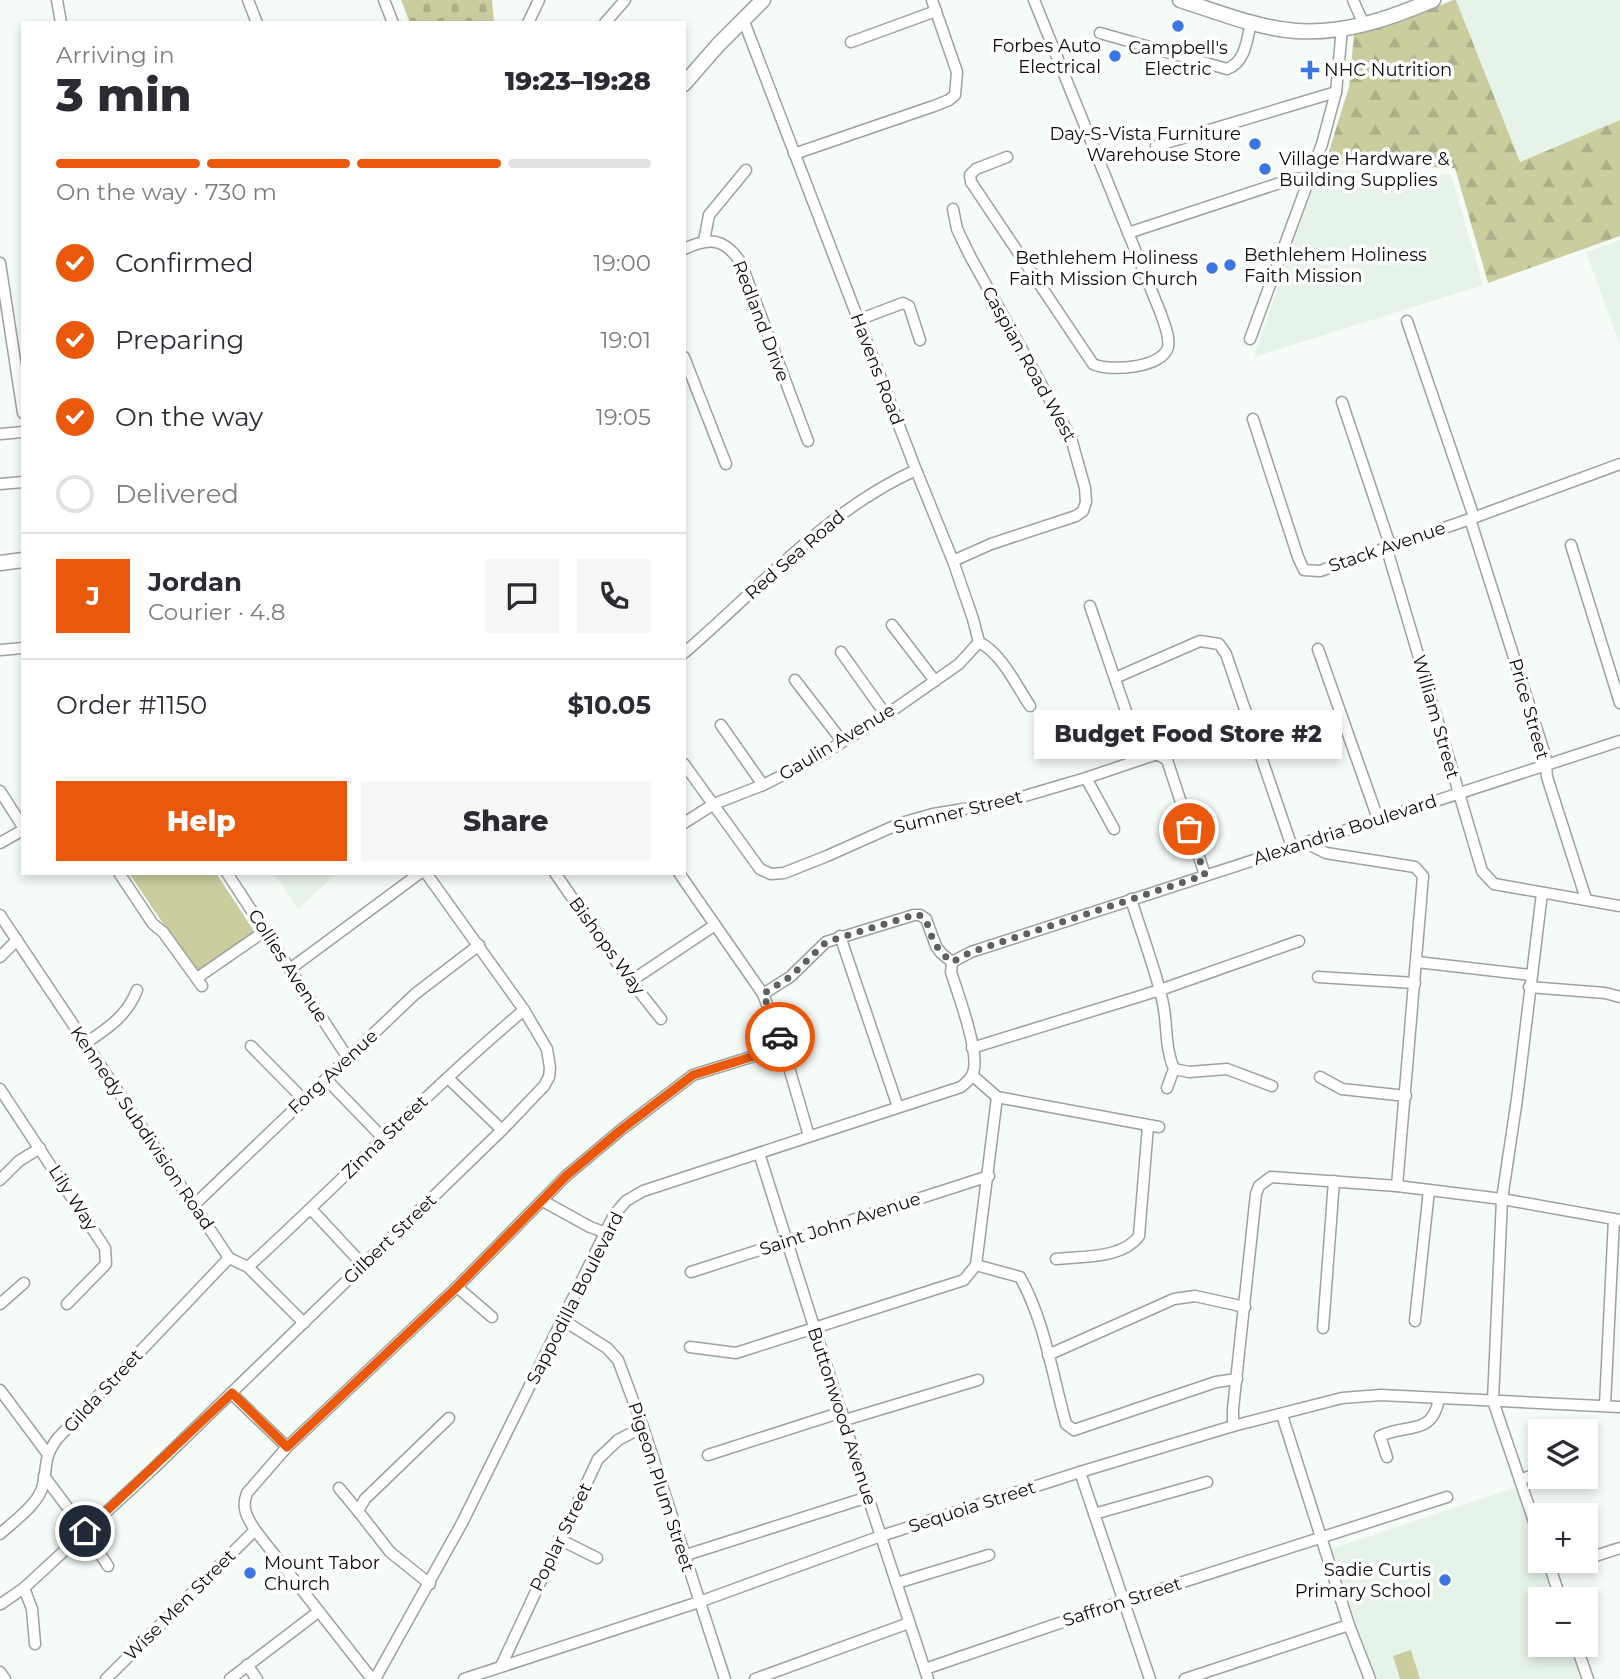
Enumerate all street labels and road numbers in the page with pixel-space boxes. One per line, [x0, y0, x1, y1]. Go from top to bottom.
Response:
street label: Redland Drive [728, 257, 794, 385]
street label: Caspian Road West [977, 282, 1081, 446]
street label: Havens Road [846, 310, 908, 428]
street label: Red Sea Road [741, 506, 849, 604]
street label: Stack Avenue [1326, 517, 1448, 577]
street label: William Street [1408, 652, 1464, 782]
street label: Price Street [1504, 656, 1554, 762]
street label: Gaulin Avenue [775, 699, 899, 785]
street label: Sumner Street [891, 785, 1025, 839]
street label: Alexandria Boulevard [1250, 790, 1440, 870]
street label: Bishops Way [564, 893, 650, 999]
street label: Collies Avenue [243, 905, 333, 1027]
street label: Kennedy Subdivision Road [66, 1022, 218, 1234]
street label: Forg Avenue [284, 1025, 382, 1119]
street label: Zinna Street [338, 1091, 432, 1183]
street label: Lily Way [44, 1161, 102, 1235]
street label: Saint John Avenue [757, 1188, 923, 1260]
street label: Gilbert Street [339, 1189, 441, 1289]
street label: Sappodilla Boulevard [522, 1208, 628, 1388]
street label: Buttonwood Avenue [803, 1324, 881, 1508]
street label: Gilda Street [59, 1345, 147, 1437]
street label: Pigeon Plum Street [623, 1399, 699, 1575]
street label: Sequoia Street [906, 1476, 1038, 1538]
street label: Poplar Street [525, 1479, 597, 1595]
street label: Wise Men Street [120, 1545, 240, 1665]
street label: Saffron Street [1060, 1572, 1184, 1632]

